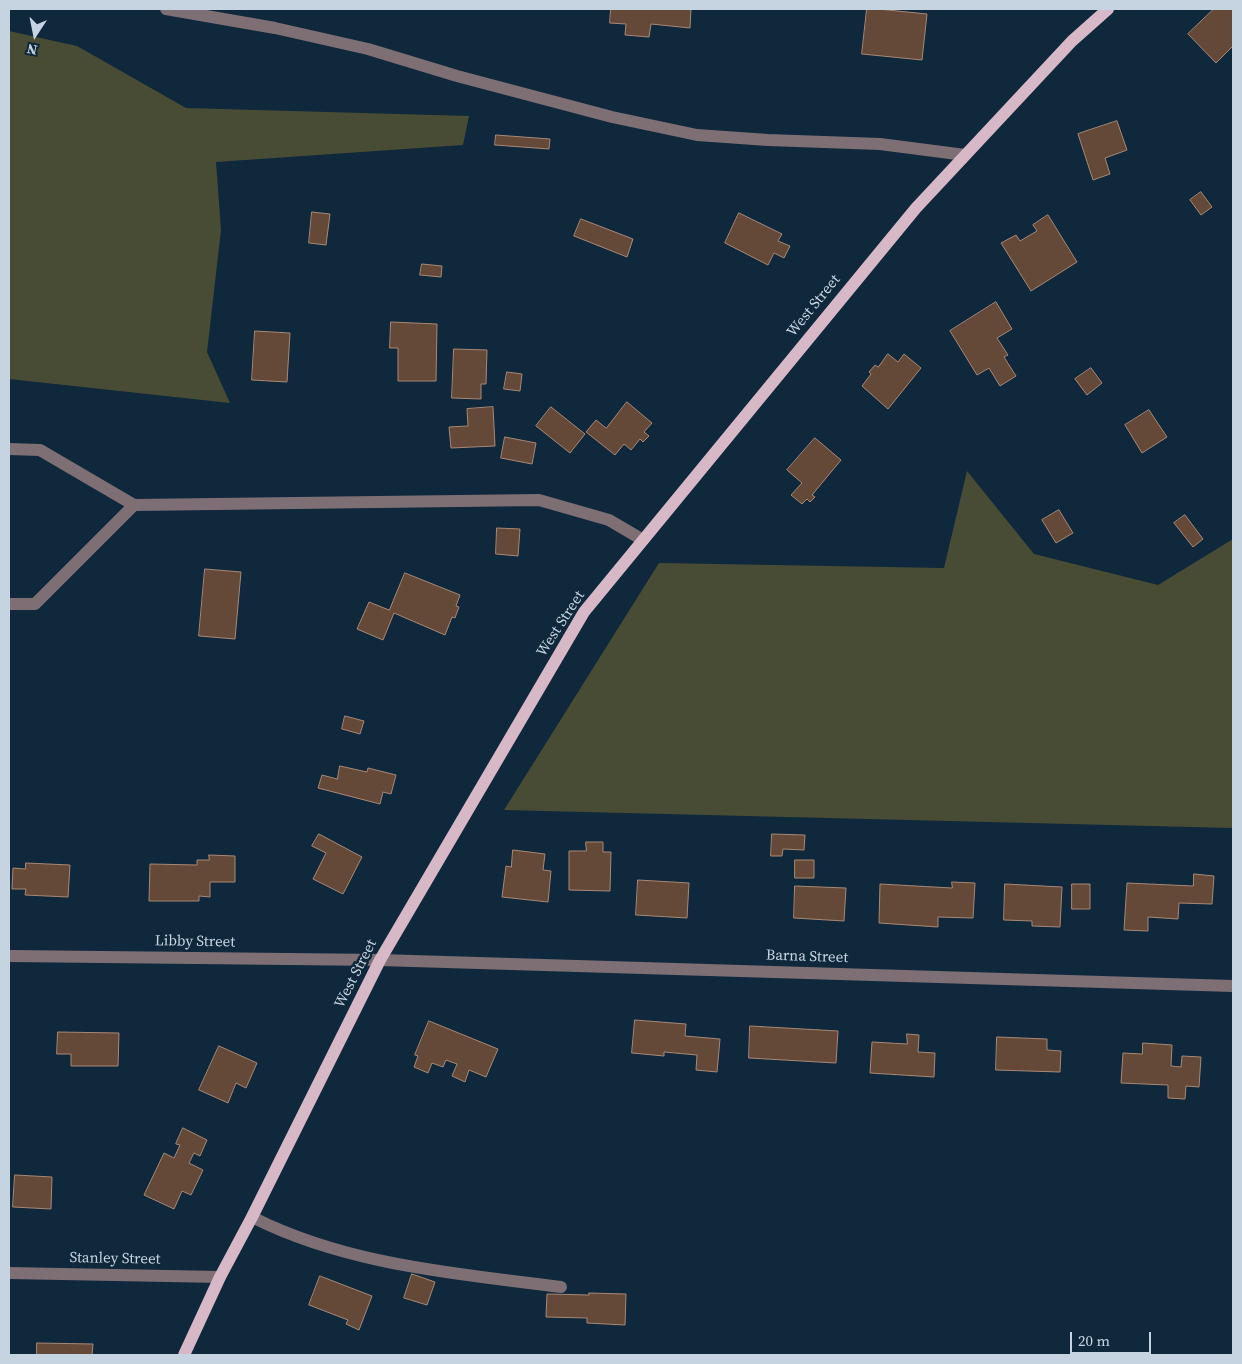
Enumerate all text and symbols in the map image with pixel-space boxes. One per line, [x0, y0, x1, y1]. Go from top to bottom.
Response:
north arrow [10, 10, 60, 60]
text: N [25, 39, 39, 61]
street label: West Street [784, 271, 844, 341]
street label: West Street [533, 588, 589, 660]
street label: Libby Street [155, 932, 235, 952]
street label: West Street [331, 937, 381, 1011]
street label: Barna Street [766, 947, 848, 967]
street label: Stanley Street [69, 1249, 161, 1269]
scale bar [1072, 1322, 1153, 1354]
text: 20 m [1078, 1330, 1110, 1351]

